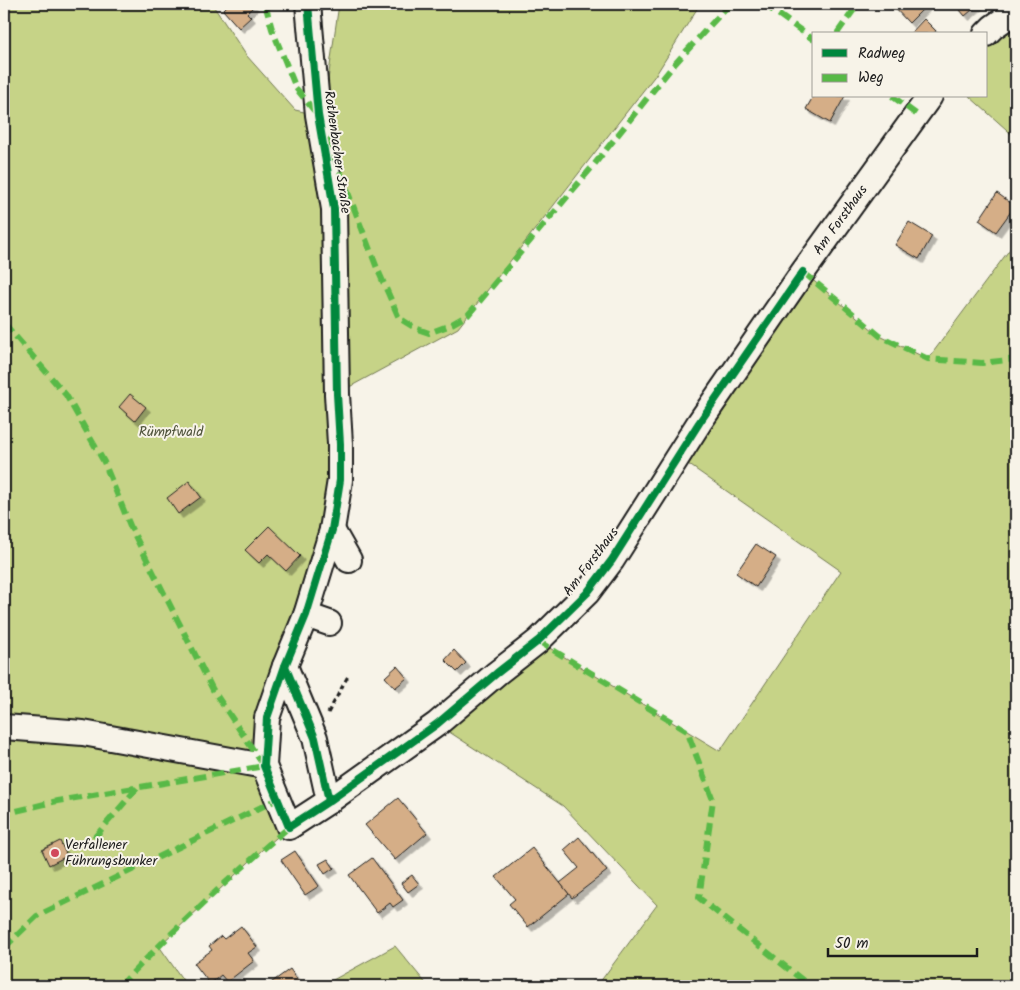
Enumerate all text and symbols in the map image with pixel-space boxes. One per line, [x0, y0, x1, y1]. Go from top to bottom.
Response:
legend [812, 32, 988, 98]
text: Radweg [858, 42, 905, 66]
text: Weg [858, 66, 884, 90]
street label: Rothenbacher Straße [317, 89, 357, 216]
street label: Am Forsthaus [808, 180, 873, 260]
park label: Rümpfwald [139, 421, 204, 443]
street label: Am Forsthaus [558, 523, 624, 601]
place label: Verfallener Führungsbunker [65, 834, 158, 872]
marker: Verfallener Führungsbunker [49, 847, 61, 859]
scale bar [828, 925, 976, 957]
text: 50 m [835, 932, 869, 956]

